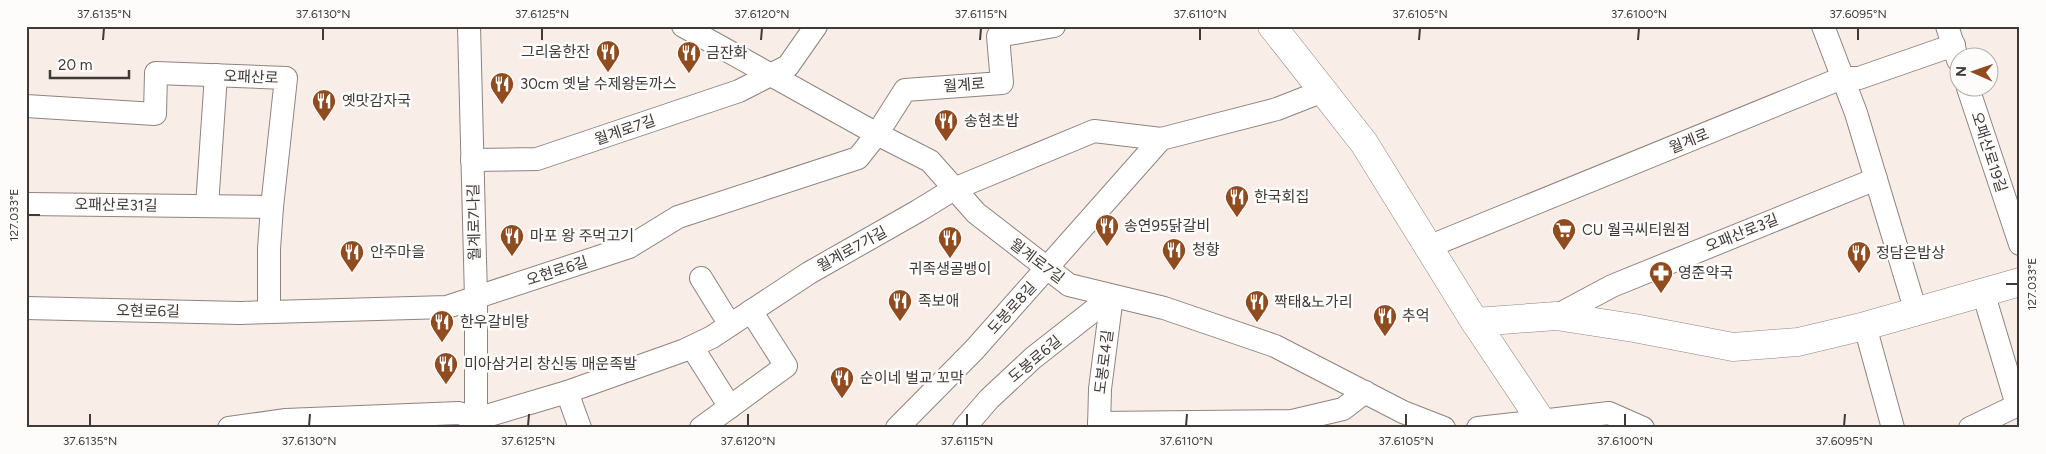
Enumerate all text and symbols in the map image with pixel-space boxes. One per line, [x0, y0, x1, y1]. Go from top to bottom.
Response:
text: 37.6135°N [77, 7, 131, 21]
text: 37.6130°N [295, 7, 351, 21]
text: 37.6125°N [515, 7, 569, 21]
text: 37.6120°N [734, 7, 790, 21]
text: 37.6115°N [955, 7, 1007, 21]
text: 37.6110°N [1173, 7, 1227, 21]
text: 37.6105°N [1392, 7, 1448, 21]
text: 37.6100°N [1611, 7, 1667, 21]
text: 37.6095°N [1829, 7, 1887, 21]
restaurant icon: 그리움한잔 [595, 39, 621, 73]
restaurant icon: 금잔화 [676, 40, 702, 74]
place label: 그리움한잔 [521, 43, 590, 61]
place label: 금잔화 [706, 44, 748, 62]
scale bar [50, 48, 129, 80]
north arrow [1948, 48, 1998, 98]
text: 20 m [58, 56, 92, 74]
text: N [1953, 66, 1970, 77]
street label: 오패산로 [223, 67, 279, 87]
restaurant icon: 30cm 옛날 수제왕돈까스 [489, 71, 515, 105]
place label: 30cm 옛날 수제왕돈까스 [520, 75, 677, 93]
street label: 월계로 [943, 75, 985, 95]
restaurant icon: 옛맛감자국 [311, 88, 337, 122]
place label: 옛맛감자국 [342, 92, 411, 110]
restaurant icon: 송현초밥 [933, 108, 959, 142]
street label: 오패산로19길 [1968, 109, 2010, 195]
street label: 월계로7길 [592, 111, 658, 149]
place label: 송현초밥 [964, 112, 1019, 130]
street label: 월계로 [1666, 125, 1712, 157]
street label: 월계로7나길 [464, 183, 484, 261]
restaurant icon: 한국회집 [1224, 184, 1250, 218]
place label: 한국회집 [1254, 188, 1309, 206]
text: 127.033°E [7, 189, 21, 241]
street label: 오패산로31길 [74, 195, 158, 215]
street label: 오패산로3길 [1703, 210, 1781, 256]
restaurant icon: 송연95닭갈비 [1094, 213, 1120, 247]
place label: 송연95닭갈비 [1124, 217, 1210, 235]
supermarket icon: CU 월곡씨티원점 [1551, 217, 1577, 251]
place label: CU 월곡씨티원점 [1582, 221, 1690, 239]
street label: 월계로7가길 [814, 222, 890, 276]
restaurant icon: 마포 왕 주먹고기 [499, 223, 525, 257]
restaurant icon: 귀족생골뱅이 [937, 225, 963, 259]
place label: 마포 왕 주먹고기 [530, 227, 634, 245]
street label: 월계로7길 [1006, 235, 1068, 287]
restaurant icon: 청향 [1161, 237, 1187, 271]
restaurant icon: 안주마을 [339, 239, 365, 273]
restaurant icon: 정담은밥상 [1846, 240, 1872, 274]
place label: 청향 [1192, 241, 1220, 259]
place label: 안주마을 [370, 243, 425, 261]
place label: 정담은밥상 [1876, 244, 1945, 262]
street label: 오현로6길 [524, 253, 590, 289]
text: 127.033°E [2025, 258, 2039, 310]
place label: 귀족생골뱅이 [909, 260, 991, 278]
pharmacy icon: 영준약국 [1648, 260, 1674, 294]
place label: 영준약국 [1678, 264, 1733, 282]
street label: 도봉로8길 [984, 278, 1040, 338]
restaurant icon: 족보애 [887, 288, 913, 322]
restaurant icon: 짝태&노가리 [1244, 289, 1270, 323]
place label: 족보애 [918, 292, 959, 310]
place label: 짝태&노가리 [1274, 293, 1353, 311]
street label: 오현로6길 [116, 301, 180, 321]
restaurant icon: 추억 [1372, 303, 1398, 337]
place label: 추억 [1402, 307, 1430, 325]
restaurant icon: 한우갈비탕 [429, 309, 455, 343]
place label: 한우갈비탕 [460, 313, 529, 331]
street label: 도봉로4길 [1091, 329, 1117, 395]
street label: 도봉로6길 [1005, 332, 1065, 386]
restaurant icon: 미아삼거리 창신동 매운족발 [433, 351, 459, 385]
place label: 미아삼거리 창신동 매운족발 [464, 355, 637, 373]
restaurant icon: 순이네 벌교 꼬막 [829, 365, 855, 399]
place label: 순이네 벌교 꼬막 [860, 369, 964, 387]
text: 37.6135°N [63, 434, 117, 448]
text: 37.6130°N [281, 434, 337, 448]
text: 37.6125°N [501, 434, 555, 448]
text: 37.6120°N [720, 434, 776, 448]
text: 37.6115°N [941, 434, 993, 448]
text: 37.6110°N [1159, 434, 1213, 448]
text: 37.6105°N [1378, 434, 1434, 448]
text: 37.6100°N [1597, 434, 1653, 448]
text: 37.6095°N [1815, 434, 1873, 448]

